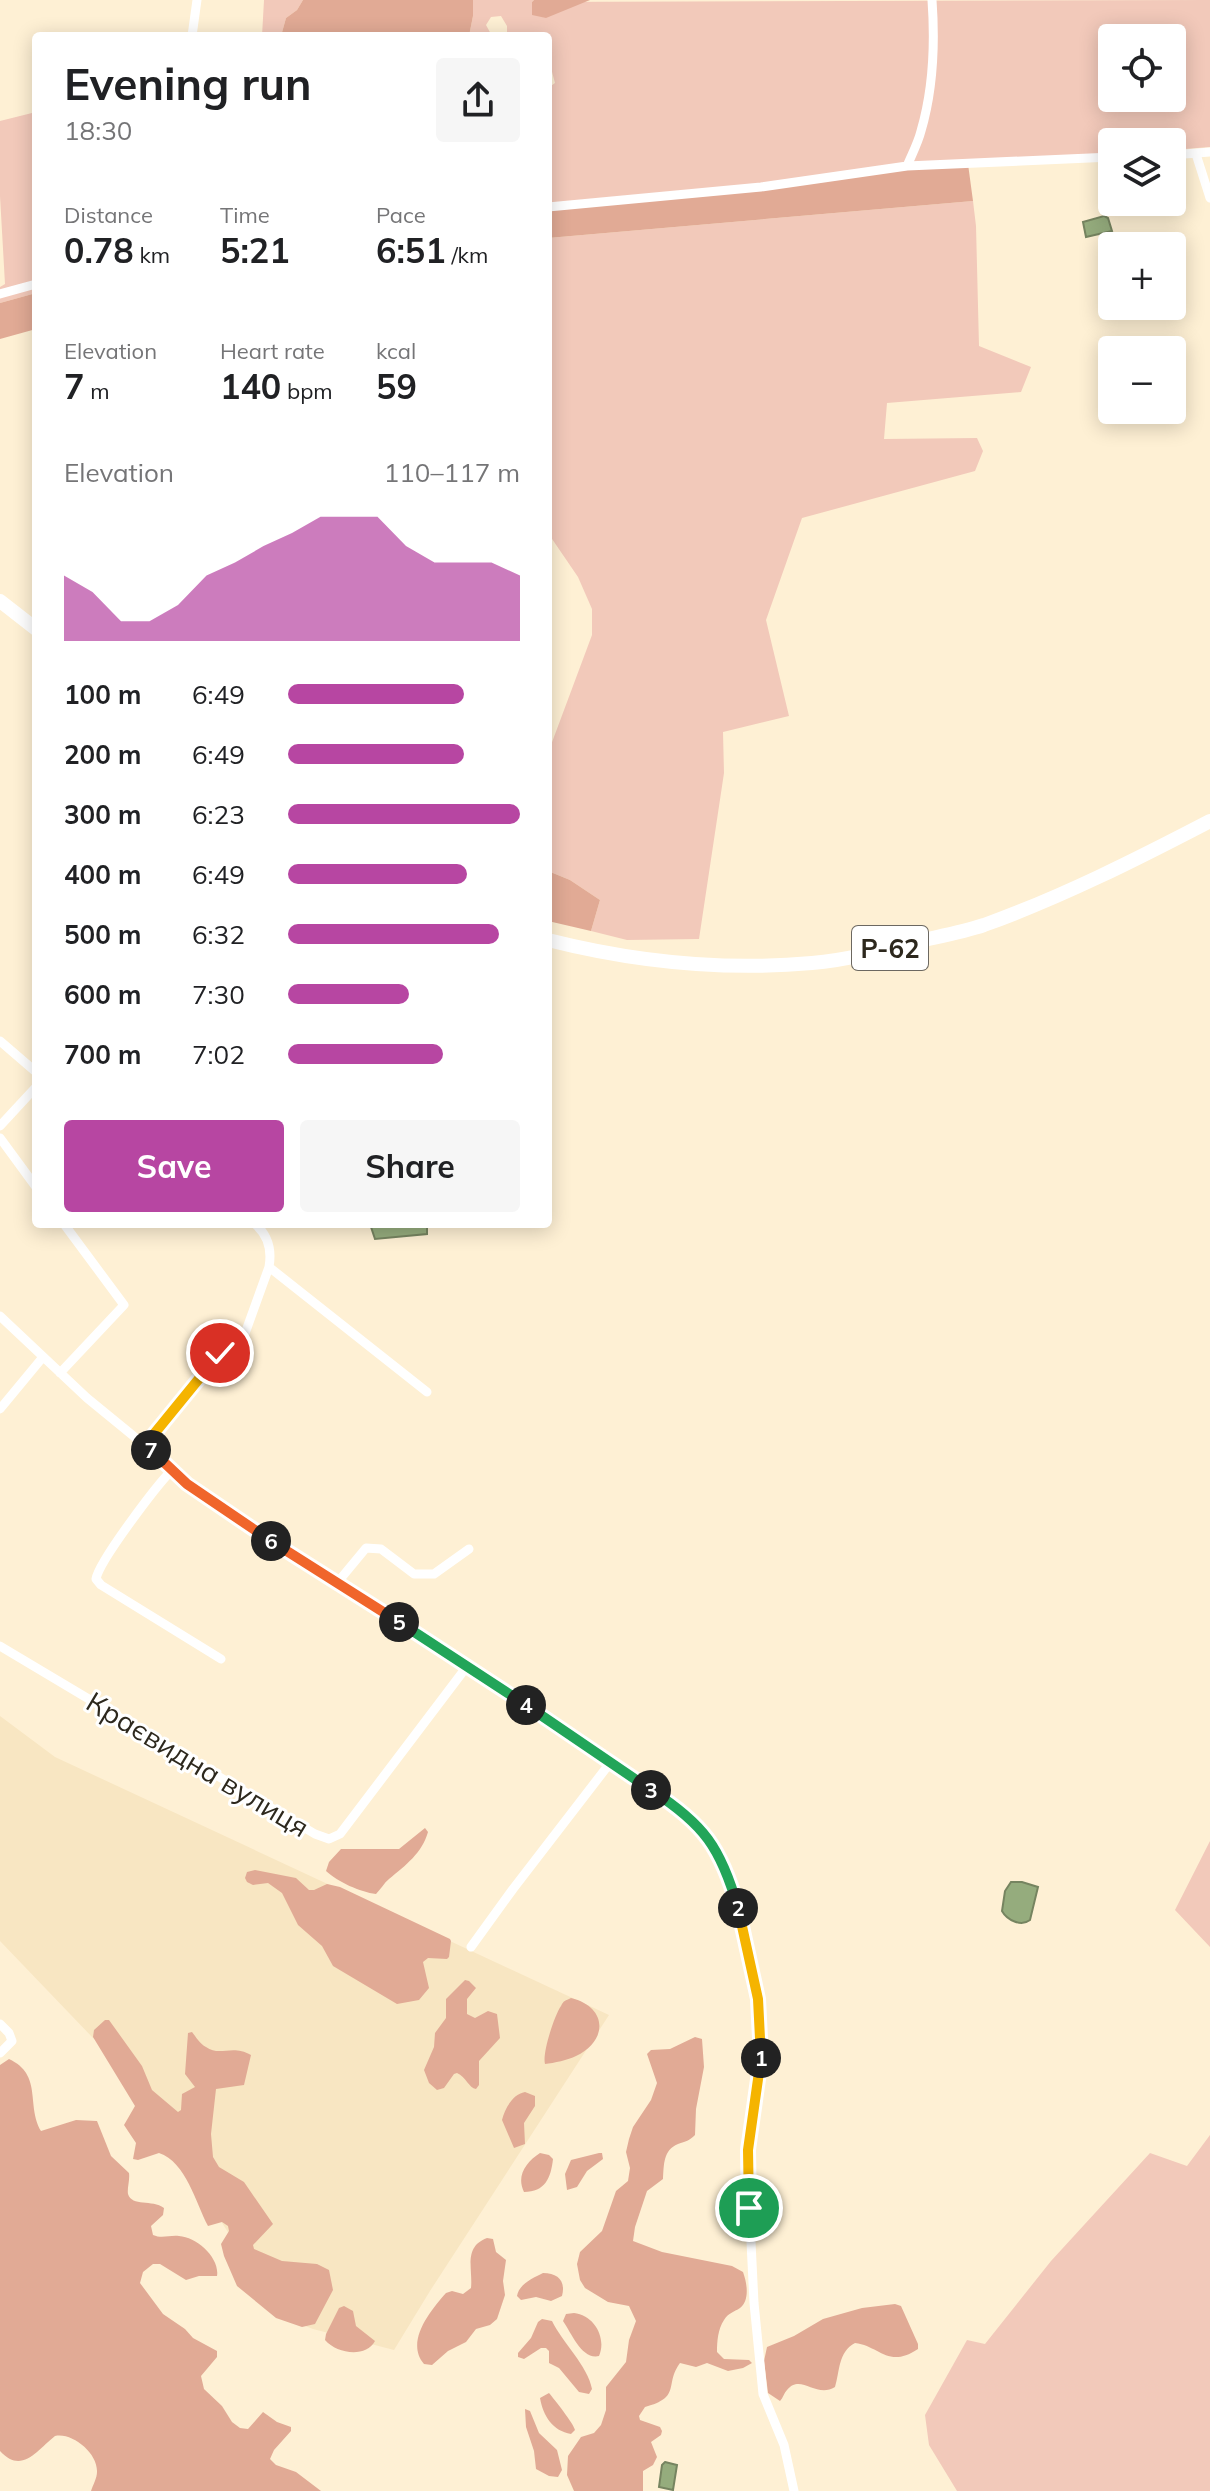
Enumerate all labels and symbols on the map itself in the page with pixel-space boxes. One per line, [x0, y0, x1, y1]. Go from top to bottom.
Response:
road number: Р-62 [852, 926, 928, 970]
pin [186, 1319, 254, 1387]
pin: 7 [131, 1430, 171, 1470]
pin: 6 [251, 1521, 291, 1561]
pin: 5 [379, 1602, 419, 1642]
street label: Краєвидна вулиця [80, 1684, 316, 1844]
pin: 4 [506, 1685, 546, 1725]
pin: 3 [631, 1770, 671, 1810]
pin: 2 [718, 1888, 758, 1928]
pin: 1 [741, 2038, 781, 2078]
pin [715, 2174, 783, 2242]

